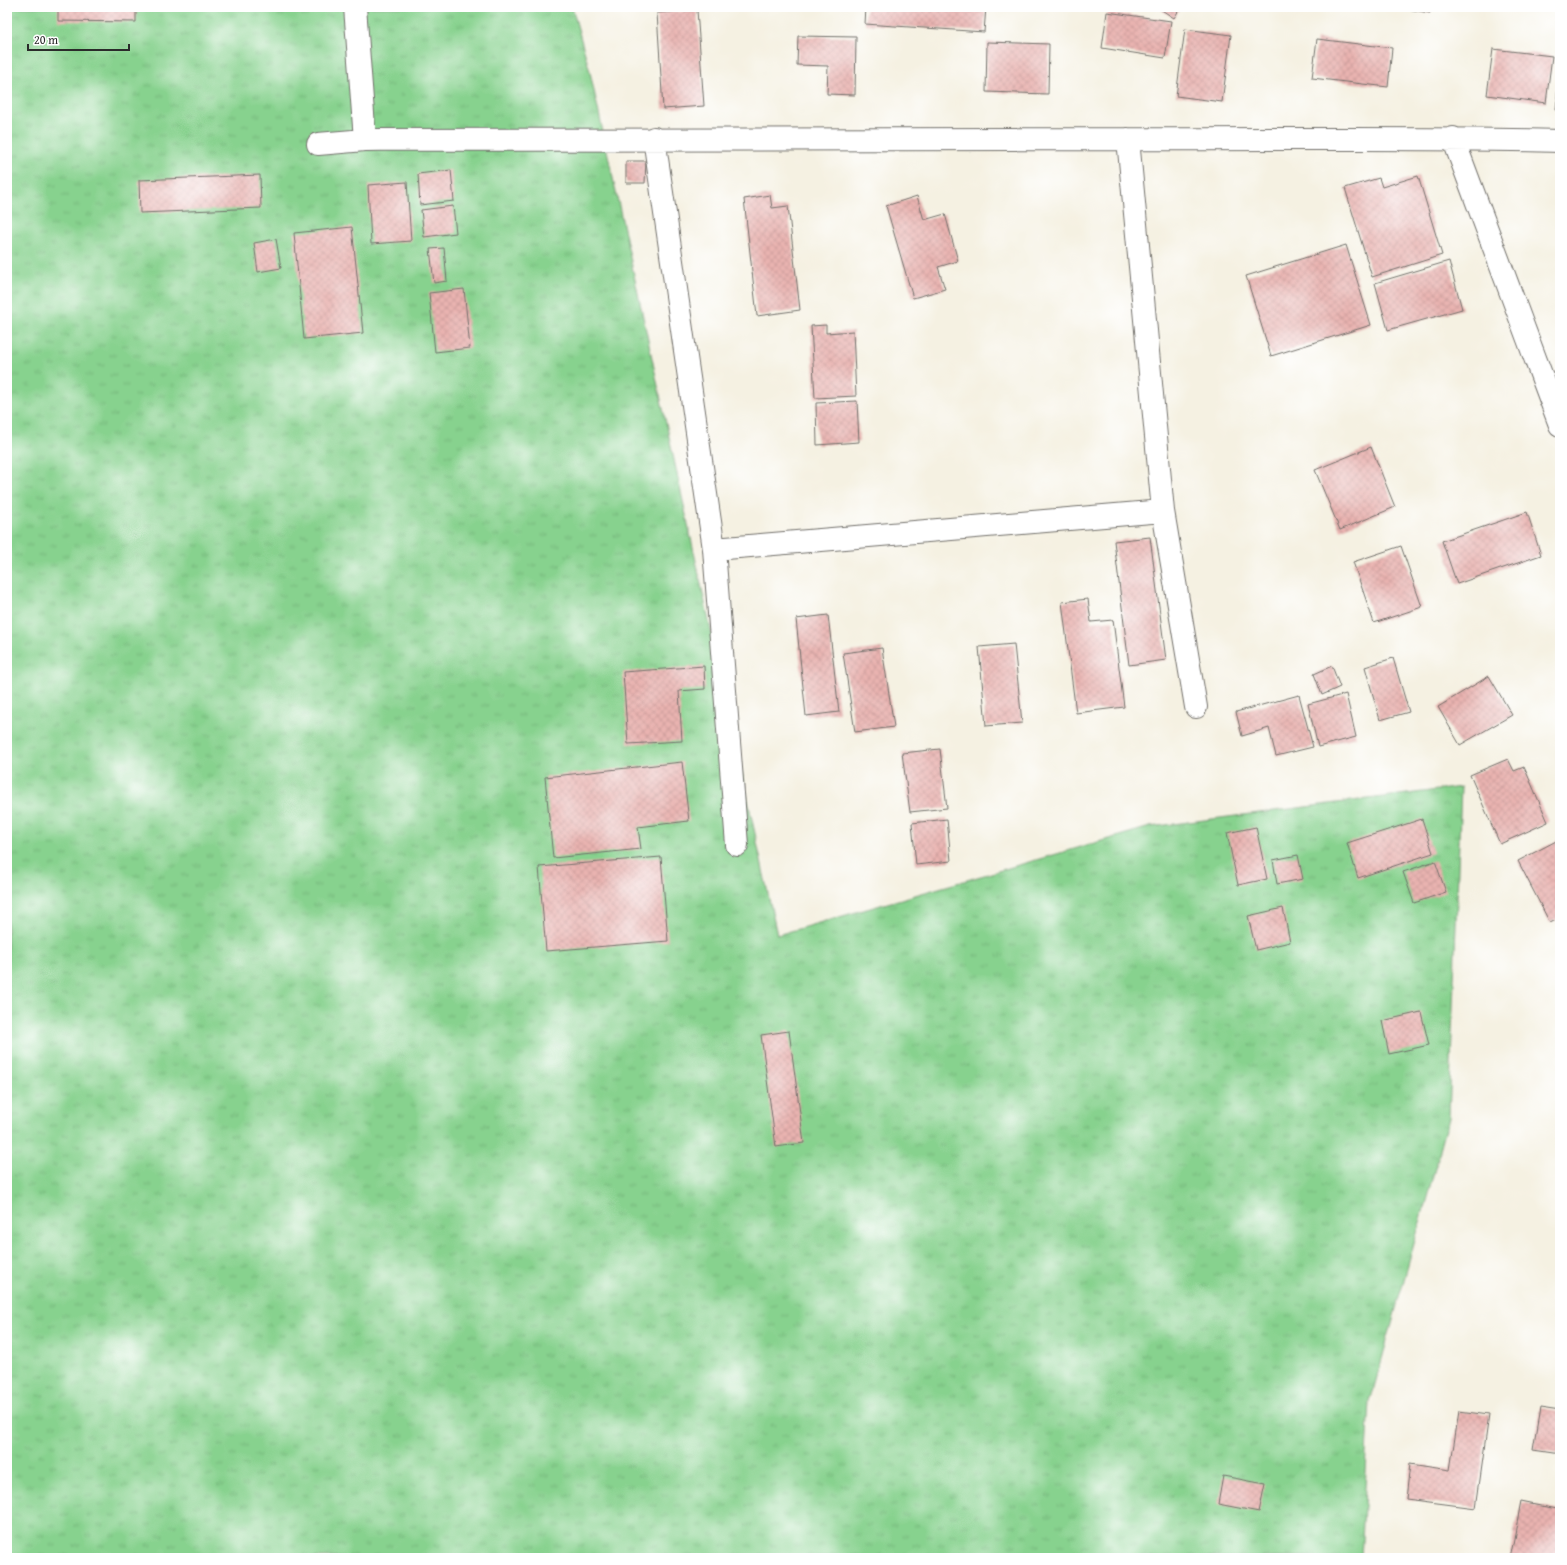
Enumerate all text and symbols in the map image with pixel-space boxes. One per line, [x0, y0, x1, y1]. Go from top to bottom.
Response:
scale bar [28, 26, 129, 52]
text: 20 m [34, 31, 58, 48]

